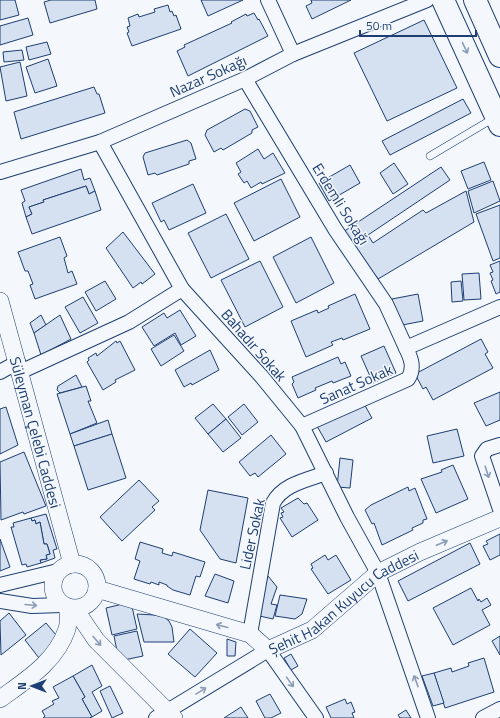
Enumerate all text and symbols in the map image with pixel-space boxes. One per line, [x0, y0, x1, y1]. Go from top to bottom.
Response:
scale bar [360, 12, 476, 38]
text: 50 m [366, 16, 392, 35]
one-way arrow [462, 42, 469, 54]
street label: Nazar Sokağı [166, 49, 250, 103]
street label: Erdemli Sokağı [307, 158, 375, 250]
street label: Bahadır Sokak [216, 304, 292, 386]
street label: Süleyman Çelebi Caddesi [4, 354, 68, 511]
street label: Sanat Sokak [316, 358, 396, 410]
one-way arrow [484, 465, 491, 478]
street label: Lider Sokak [233, 496, 271, 572]
one-way arrow [436, 538, 448, 546]
street label: Şehit Hakan Kuyucu Caddesi [264, 543, 422, 660]
one-way arrow [24, 602, 37, 609]
one-way arrow [216, 622, 229, 629]
one-way arrow [93, 635, 102, 646]
north arrow [12, 666, 52, 706]
one-way arrow [412, 675, 420, 687]
one-way arrow [286, 676, 294, 687]
text: N [14, 682, 30, 690]
one-way arrow [195, 687, 206, 695]

